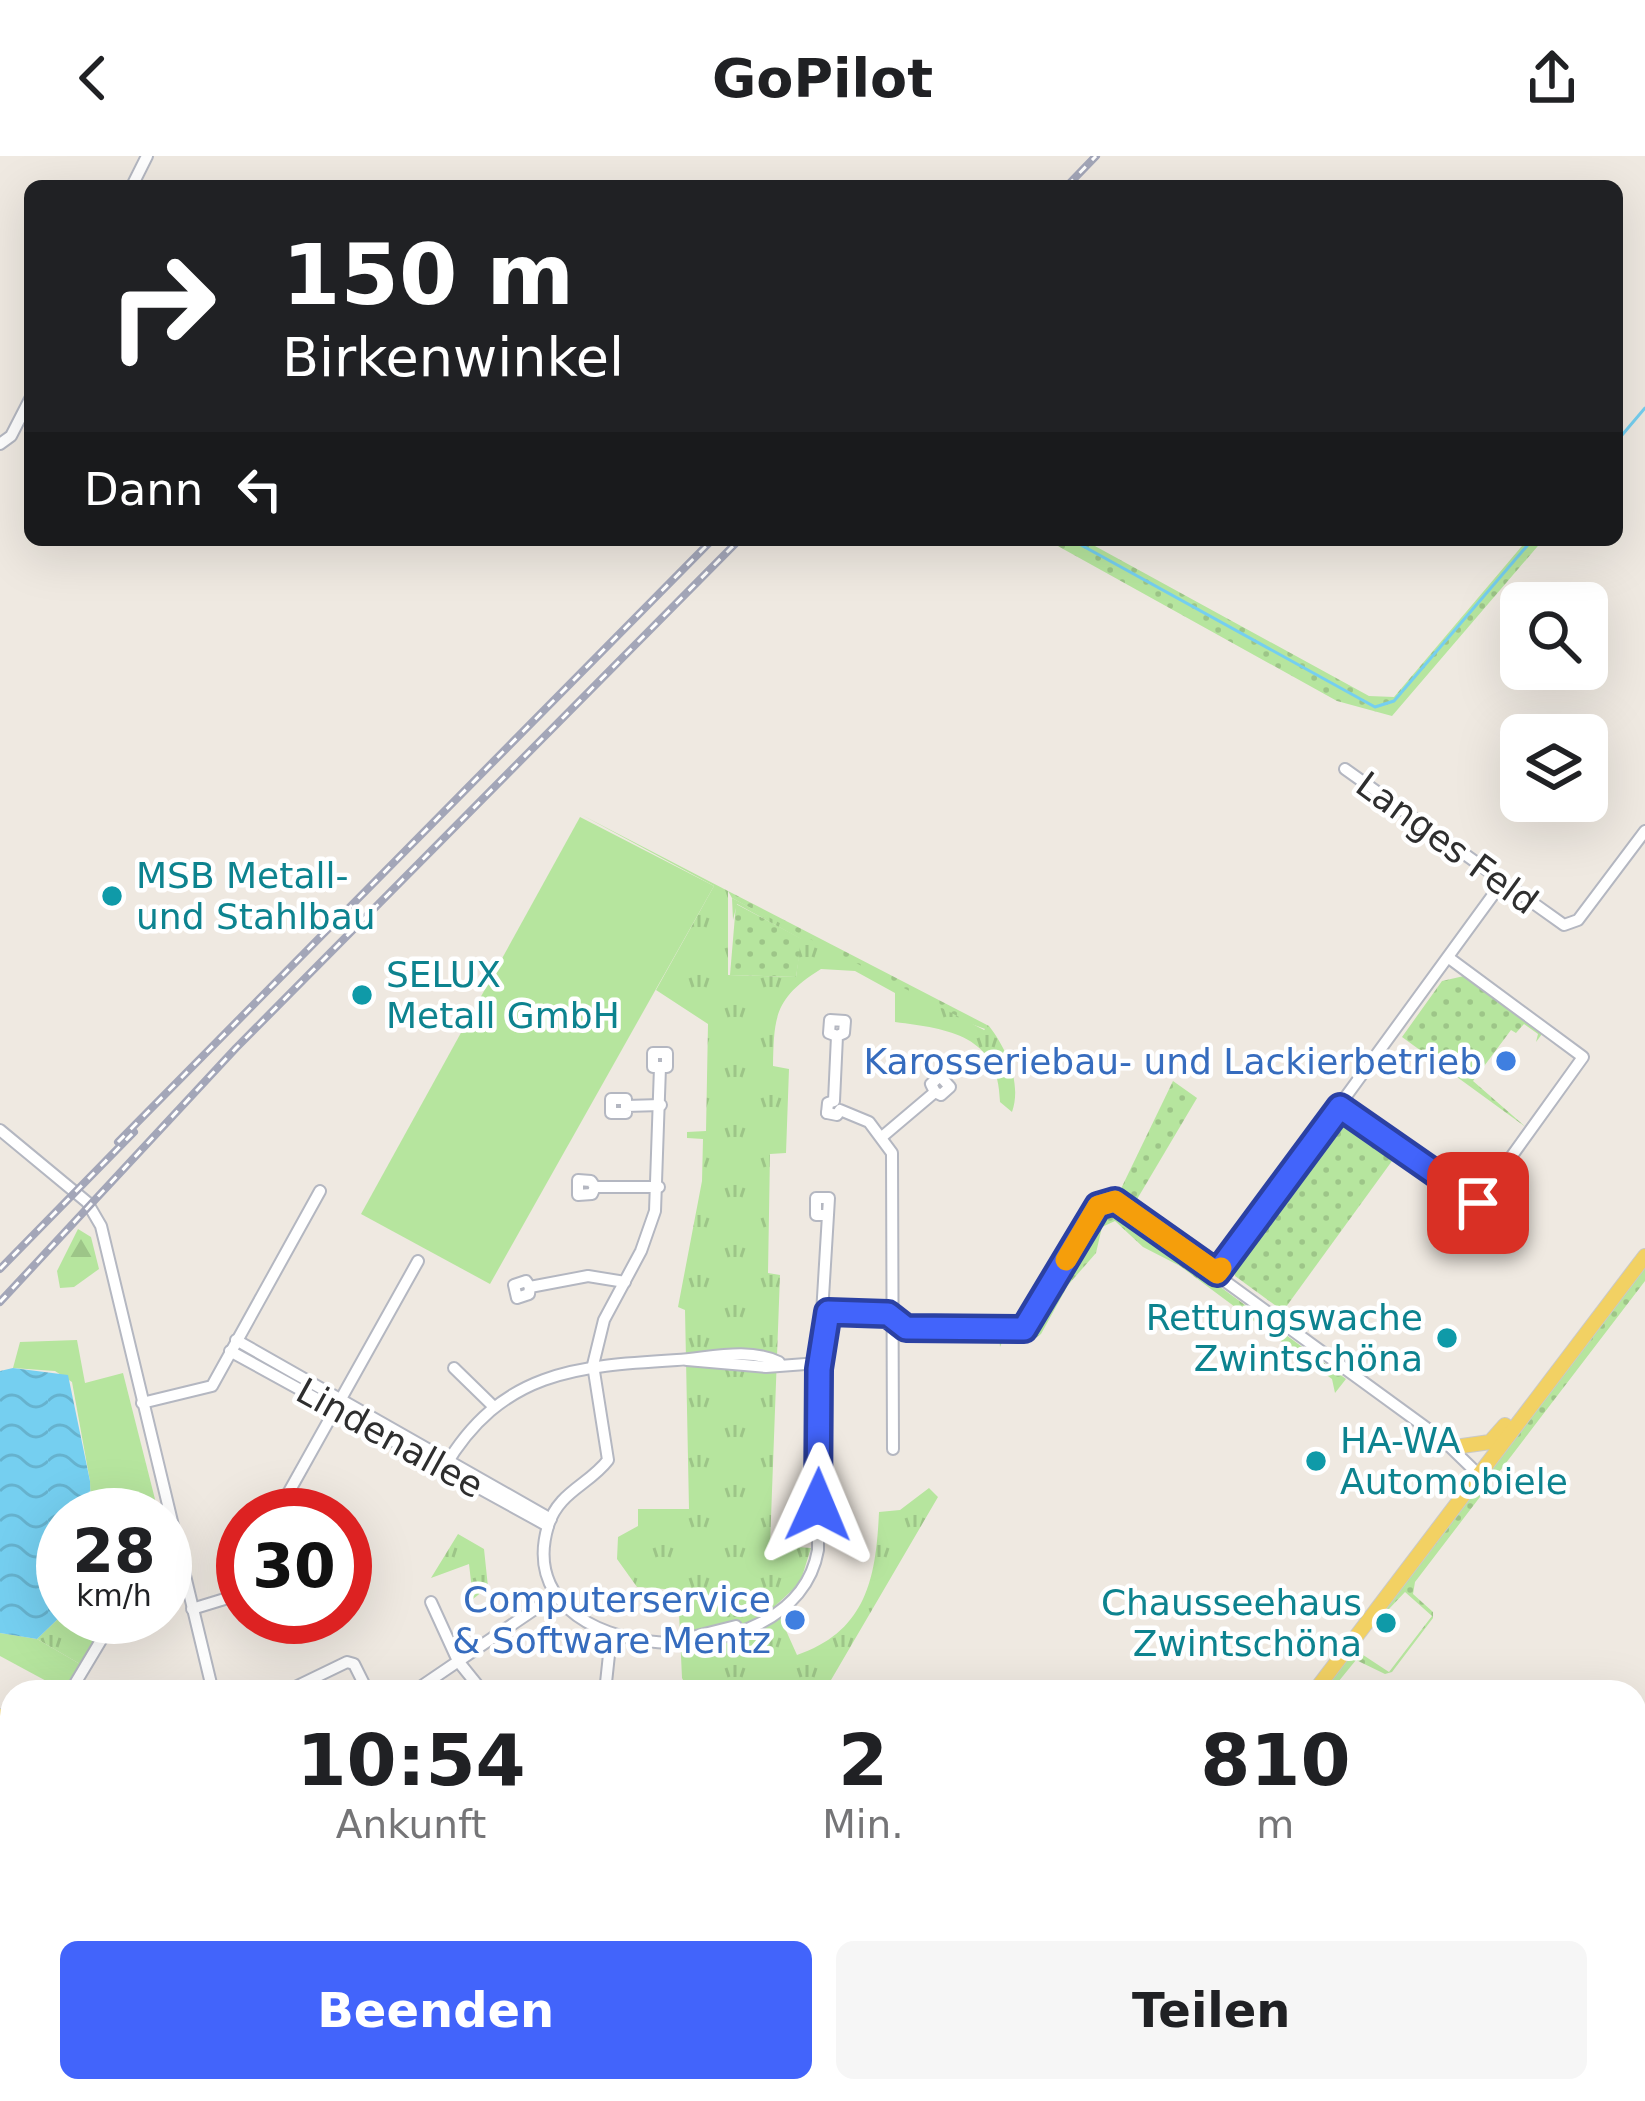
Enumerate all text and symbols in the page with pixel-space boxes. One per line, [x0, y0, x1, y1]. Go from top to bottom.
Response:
icon: back [60, 45, 126, 111]
icon: share [1519, 45, 1585, 111]
text: GoPilot [712, 47, 933, 110]
text: 150 m [282, 226, 574, 324]
icon: right [84, 228, 240, 384]
text: Birkenwinkel [282, 326, 624, 389]
icon: left [227, 456, 293, 522]
text: Dann [84, 463, 203, 516]
map controls [1500, 582, 1608, 822]
button: search [1500, 582, 1608, 690]
button: layers [1500, 714, 1608, 822]
street label: Langes Feld [1348, 764, 1546, 922]
place label: MSB Metall- und Stahlbau [136, 855, 376, 937]
marker: MSB Metall- und Stahlbau [99, 883, 125, 909]
place label: SELUX Metall GmbH [386, 954, 620, 1036]
marker: SELUX Metall GmbH [349, 982, 375, 1008]
place label: Karosseriebau- und Lackierbetrieb [864, 1041, 1482, 1082]
marker: Karosseriebau- und Lackierbetrieb [1493, 1048, 1519, 1074]
pin [1427, 1152, 1529, 1254]
icon: arrive [1445, 1170, 1511, 1236]
place label: Rettungswache Zwintschöna [1146, 1297, 1423, 1379]
marker: Rettungswache Zwintschöna [1434, 1325, 1460, 1351]
street label: Lindenallee [290, 1370, 490, 1506]
place label: HA-WA Automobiele [1340, 1420, 1568, 1502]
position arrow [755, 1442, 881, 1568]
marker: HA-WA Automobiele [1303, 1448, 1329, 1474]
speed limit sign: 30 [216, 1488, 372, 1644]
text: 28 [72, 1516, 156, 1586]
text: km/h [76, 1578, 152, 1613]
place label: Computerservice & Software Mentz [452, 1579, 771, 1661]
place label: Chausseehaus Zwintschöna [1101, 1582, 1362, 1664]
marker: Computerservice & Software Mentz [782, 1607, 808, 1633]
marker: Chausseehaus Zwintschöna [1373, 1610, 1399, 1636]
text: 10:54 [296, 1718, 526, 1802]
text: 2 [838, 1718, 888, 1802]
text: 810 [1200, 1718, 1351, 1802]
text: Ankunft [336, 1802, 486, 1847]
text: Min. [822, 1802, 904, 1847]
text: m [1256, 1802, 1294, 1847]
button: Beenden [60, 1941, 812, 2079]
button: Teilen [836, 1941, 1587, 2079]

